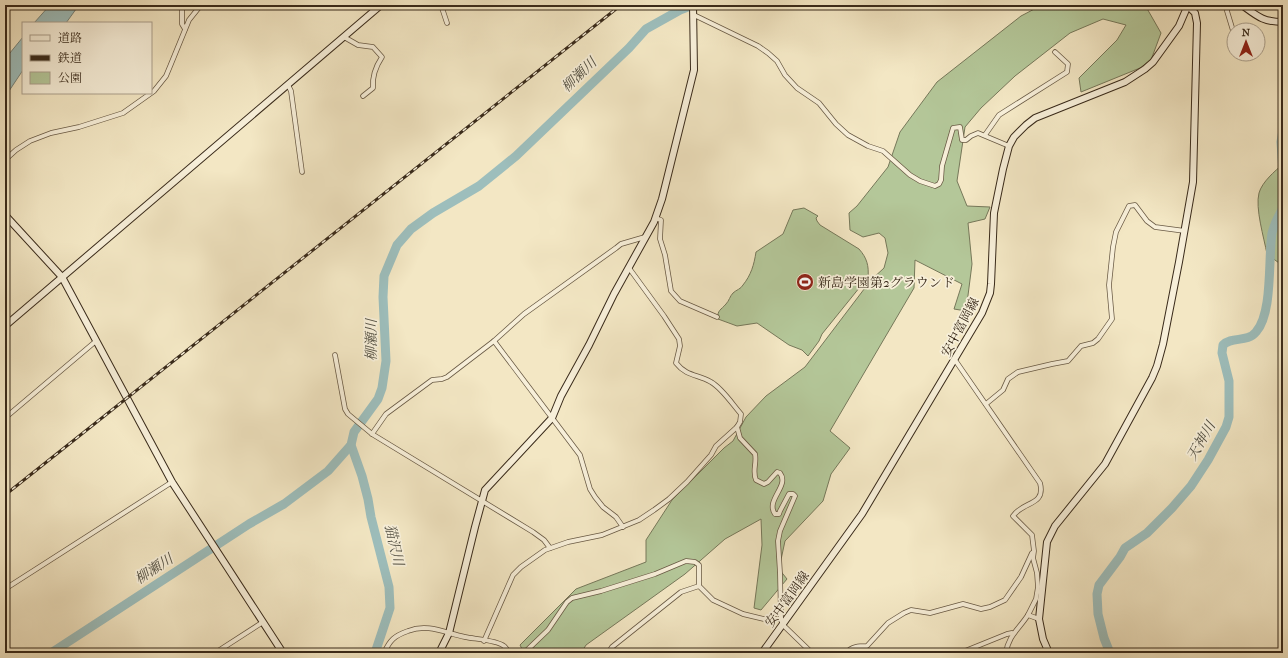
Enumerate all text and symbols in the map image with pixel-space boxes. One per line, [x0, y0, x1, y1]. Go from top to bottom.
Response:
legend [22, 22, 152, 94]
north arrow [1226, 22, 1266, 62]
text: N [1242, 26, 1251, 39]
text: 道路 [58, 31, 82, 45]
text: 鉄道 [57, 51, 82, 65]
water label: 柳瀬川 [558, 53, 601, 96]
text: 公園 [58, 71, 82, 85]
sports icon: 新島学園第2グラウンド [795, 272, 815, 292]
place label: 新島学園第2グラウンド [818, 275, 955, 290]
street label: 安中富岡線 [938, 295, 982, 359]
water label: 柳瀬川 [363, 317, 380, 361]
water label: 天神川 [1183, 417, 1220, 463]
water label: 猫沢川 [381, 523, 407, 569]
water label: 柳瀬川 [132, 549, 178, 588]
street label: 安中富岡線 [762, 568, 812, 630]

